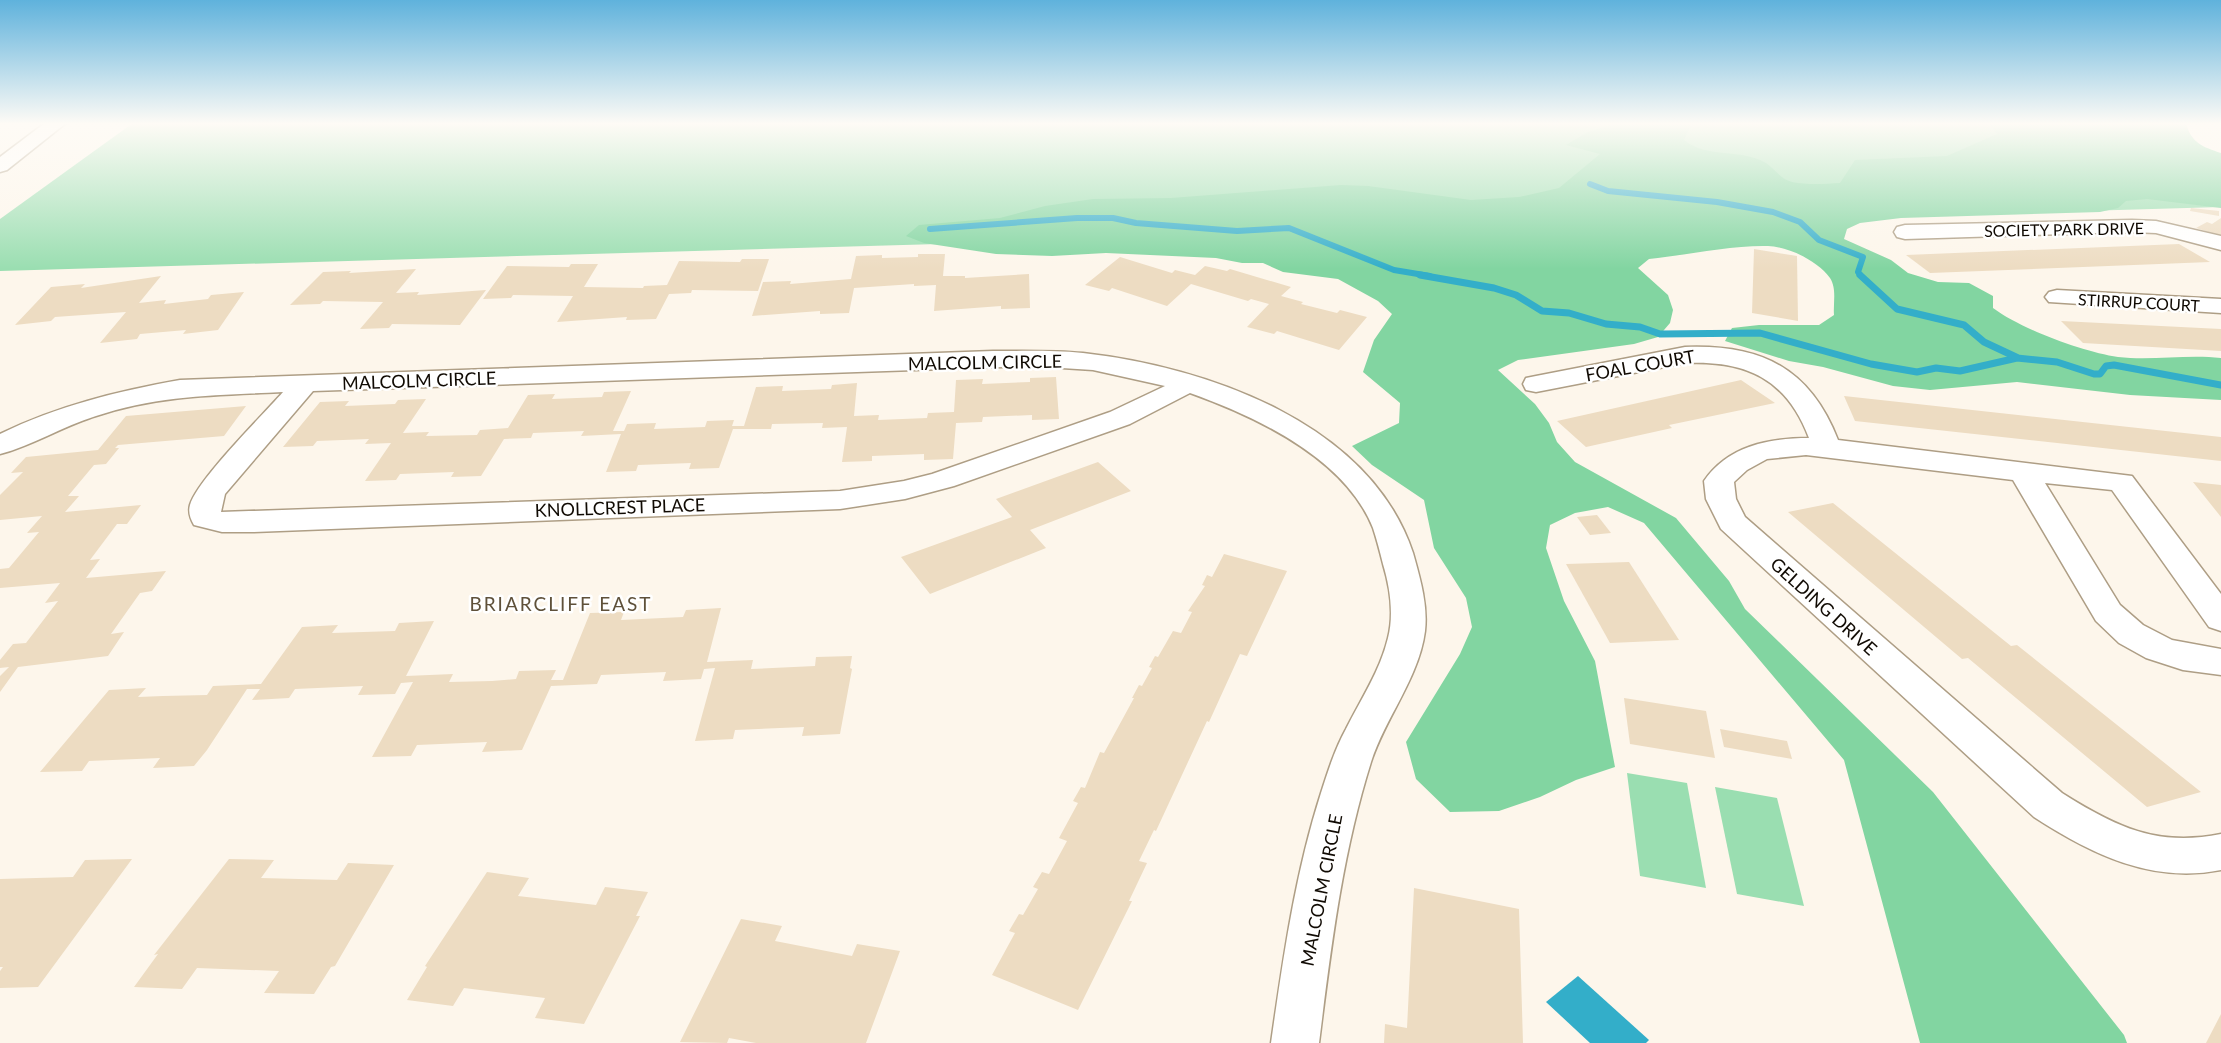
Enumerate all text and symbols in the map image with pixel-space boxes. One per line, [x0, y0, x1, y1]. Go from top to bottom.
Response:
street label: SOCIETY PARK DRIVE [1984, 218, 2144, 240]
street label: STIRRUP COURT [2078, 289, 2201, 315]
street label: FOAL COURT [1584, 345, 1697, 385]
street label: MALCOLM CIRCLE [908, 350, 1062, 374]
street label: MALCOLM CIRCLE [342, 366, 496, 394]
street label: KNOLLCREST PLACE [534, 493, 706, 521]
street label: GELDING DRIVE [1766, 552, 1882, 660]
district label: BRIARCLIFF EAST [469, 592, 653, 615]
street label: MALCOLM CIRCLE [1295, 812, 1347, 968]

